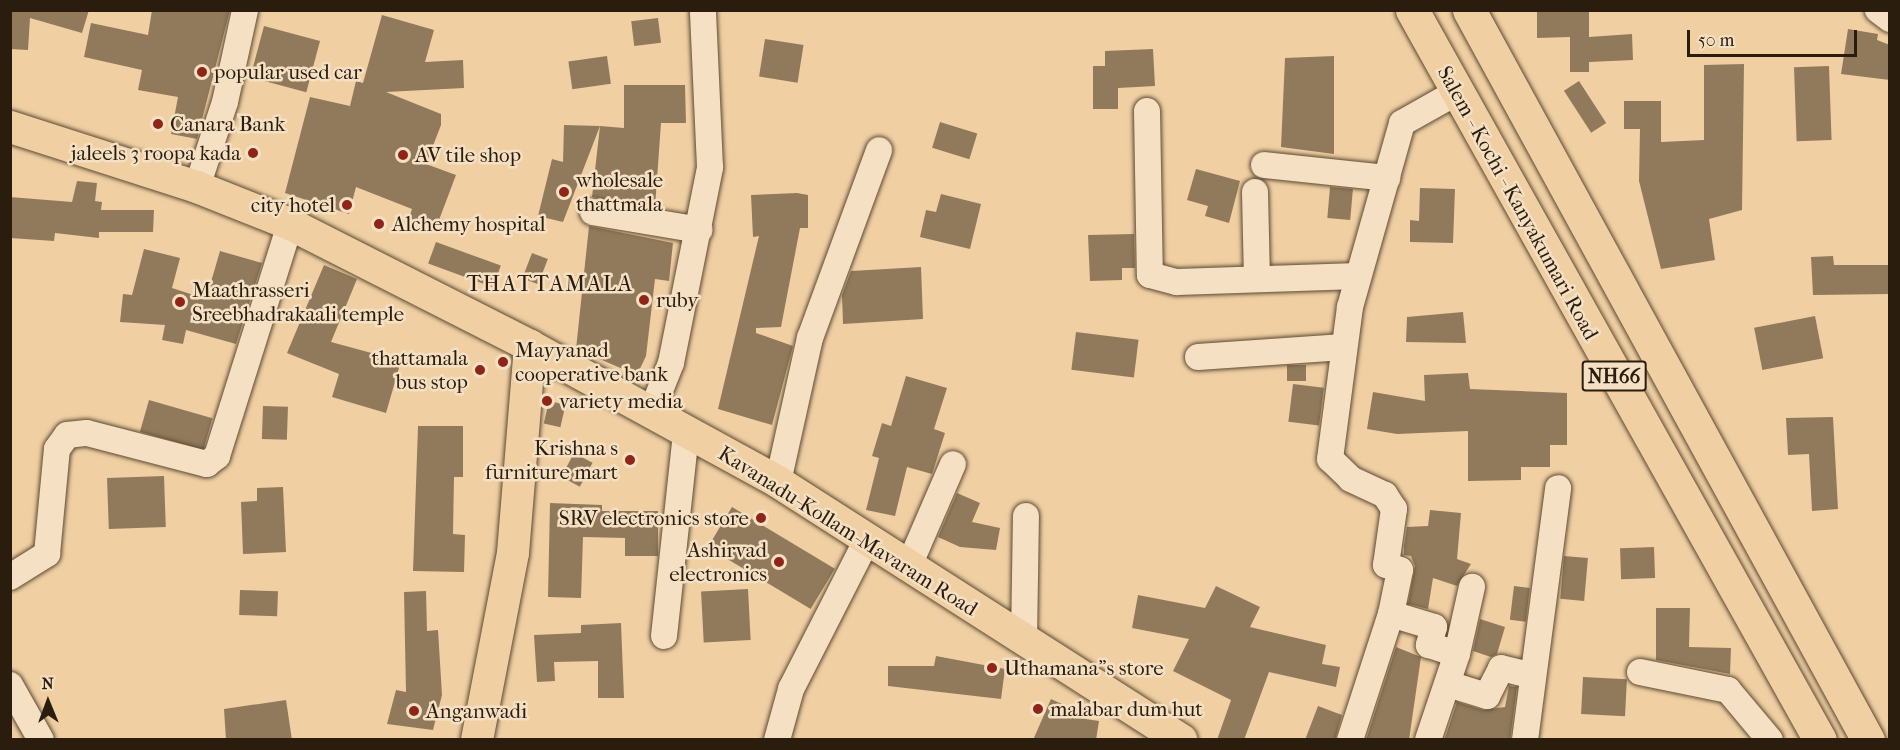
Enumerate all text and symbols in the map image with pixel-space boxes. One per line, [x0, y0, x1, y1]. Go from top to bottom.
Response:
scale bar [1690, 18, 1860, 56]
text: 50 m [1698, 30, 1734, 51]
place label: popular used car [214, 59, 362, 85]
street label: Salem - Kochi - Kanyakumari Road [1432, 62, 1604, 344]
marker: popular used car [195, 65, 209, 79]
place label: Canara Bank [170, 111, 285, 137]
marker: Canara Bank [151, 117, 165, 131]
place label: jaleels 3 roopa kada [71, 140, 241, 166]
place label: AV tile shop [415, 142, 521, 168]
marker: jaleels 3 roopa kada [246, 146, 260, 160]
marker: AV tile shop [396, 148, 410, 162]
place label: wholesale thattmala [576, 167, 663, 217]
marker: wholesale thattmala [557, 185, 571, 199]
place label: city hotel [251, 192, 335, 218]
marker: city hotel [340, 198, 354, 212]
place label: Alchemy hospital [392, 211, 546, 237]
marker: Alchemy hospital [370, 215, 388, 233]
district label: THATTAMALA [466, 272, 634, 298]
place label: Maathrasseri Sreebhadrakaali temple [192, 277, 404, 327]
place label: ruby [656, 287, 698, 313]
marker: ruby [637, 293, 651, 307]
marker: Maathrasseri Sreebhadrakaali temple [173, 295, 187, 309]
place label: Mayyanad cooperative bank [515, 337, 668, 387]
place label: thattamala bus stop [372, 345, 468, 395]
marker: Mayyanad cooperative bank [496, 355, 510, 369]
road number: NH66 [1581, 359, 1647, 393]
marker: thattamala bus stop [473, 363, 487, 377]
place label: variety media [559, 388, 683, 414]
marker: variety media [540, 394, 554, 408]
place label: Krishna s furniture mart [485, 435, 618, 485]
street label: Kavanadu-Kollam-Mavaram Road [714, 441, 982, 621]
marker: Krishna s furniture mart [623, 453, 637, 467]
place label: SRV electronics store [559, 505, 749, 531]
marker: SRV electronics store [754, 511, 768, 525]
place label: Ashirvad electronics [669, 537, 767, 587]
marker: Ashirvad electronics [772, 555, 786, 569]
place label: Uthamana"s store [1004, 655, 1164, 681]
marker: Uthamana"s store [985, 661, 999, 675]
north arrow [18, 672, 78, 732]
text: N [41, 674, 54, 693]
place label: malabar dum hut [1050, 696, 1203, 722]
place label: Anganwadi [426, 698, 527, 724]
marker: malabar dum hut [1031, 702, 1045, 716]
marker: Anganwadi [407, 704, 421, 718]

